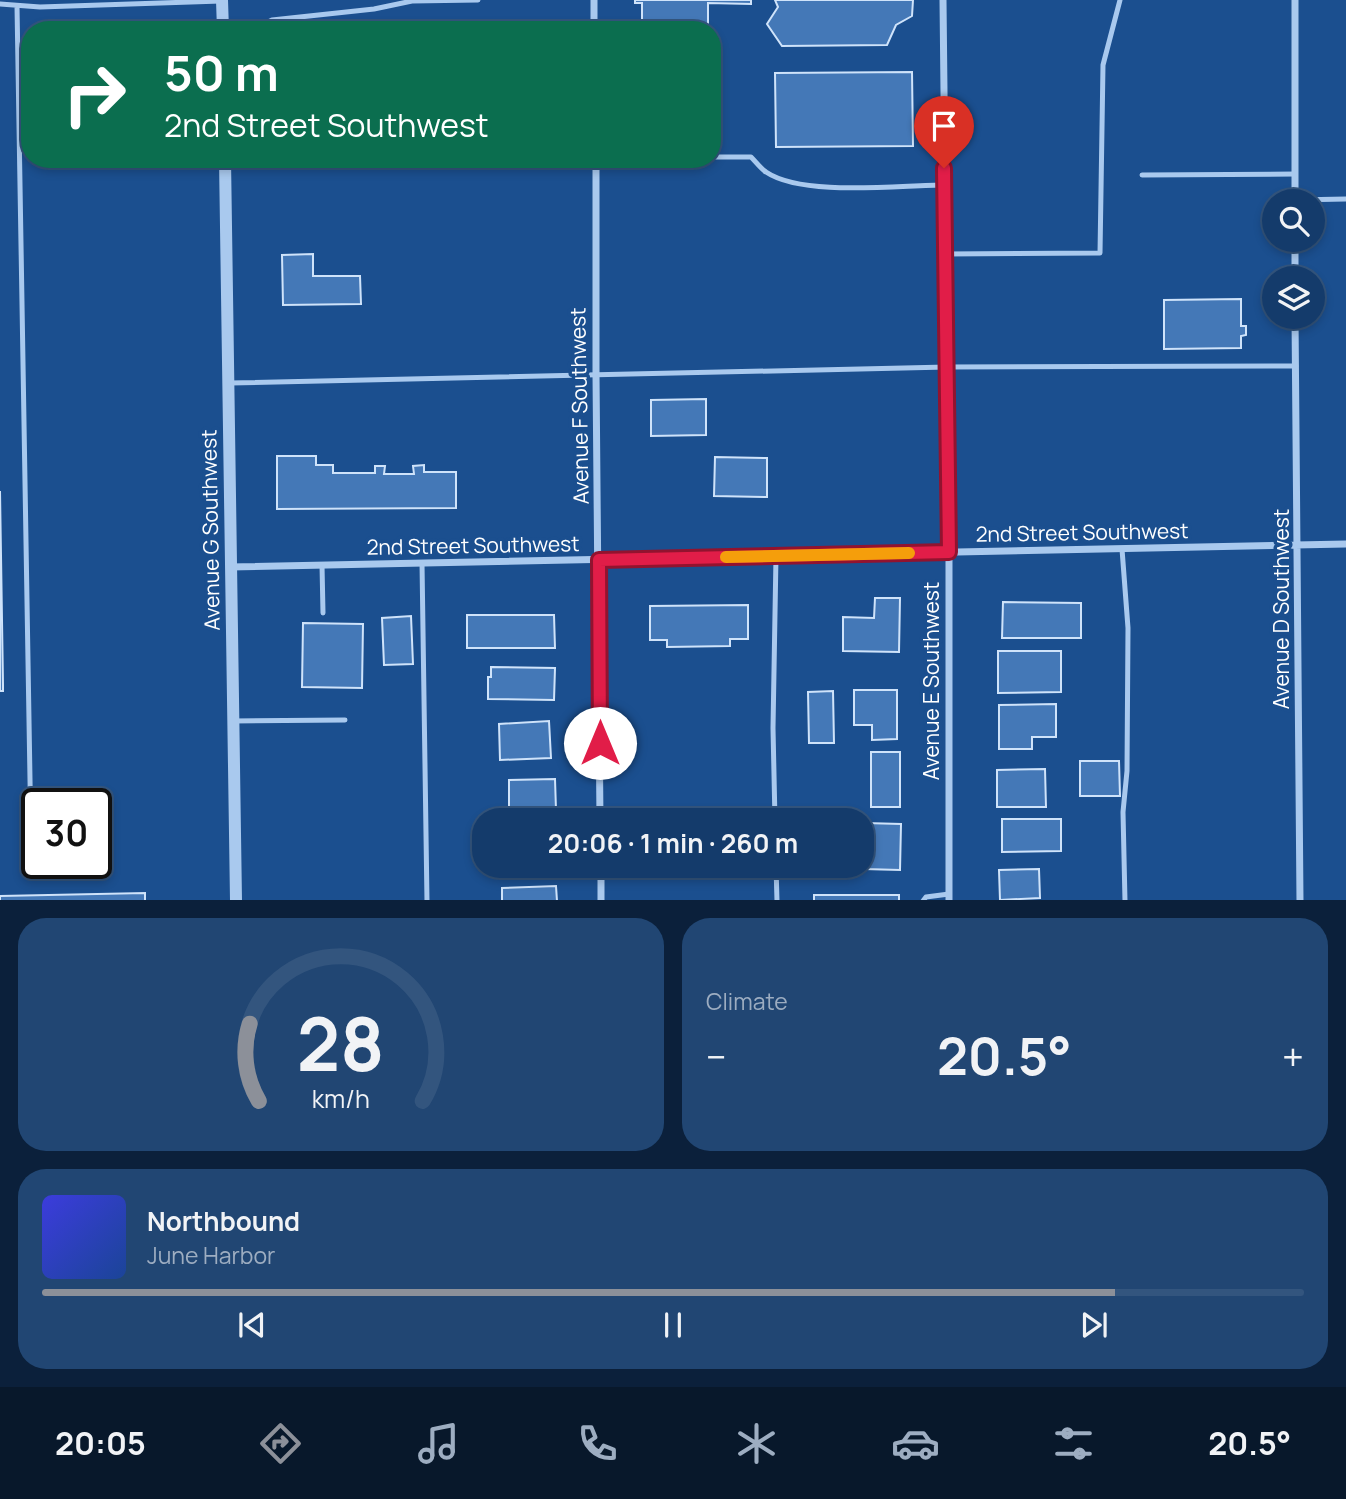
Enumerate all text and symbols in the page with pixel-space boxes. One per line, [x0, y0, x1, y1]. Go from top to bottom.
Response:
text: 50 m [164, 39, 279, 106]
icon: right [49, 49, 140, 140]
pin [914, 96, 974, 168]
text: 2nd Street Southwest [164, 103, 489, 147]
icon: arrive [925, 107, 963, 145]
map controls [1262, 189, 1325, 329]
button: search [1262, 189, 1325, 252]
button: layers [1262, 266, 1325, 329]
street label: Avenue F Southwest [563, 307, 595, 505]
street label: Avenue G Southwest [194, 429, 226, 631]
street label: Avenue D Southwest [1267, 509, 1295, 709]
street label: 2nd Street Southwest [975, 516, 1189, 548]
street label: 2nd Street Southwest [366, 529, 580, 561]
street label: Avenue E Southwest [917, 582, 945, 780]
position arrow [563, 706, 637, 780]
speed limit sign: 30 [21, 788, 112, 879]
text: 20:06 · 1 min · 260 m [548, 825, 798, 861]
text: Climate [706, 985, 788, 1017]
text: 28 [297, 993, 385, 1093]
text: 20.5° [937, 1020, 1072, 1091]
text: − [706, 1030, 727, 1082]
text: + [1282, 1030, 1304, 1082]
text: km/h [312, 1080, 370, 1115]
text: Northbound [147, 1203, 300, 1239]
text: June Harbor [147, 1239, 275, 1271]
icon: previous [233, 1306, 271, 1344]
icon: pause [654, 1306, 692, 1344]
icon: next [1075, 1306, 1113, 1344]
icon: directions [256, 1419, 305, 1468]
icon: music [414, 1419, 463, 1468]
icon: phone [573, 1419, 622, 1468]
icon: climate [732, 1419, 781, 1468]
icon: car [891, 1419, 940, 1468]
icon: filters [1049, 1419, 1098, 1468]
text: 20:05 [55, 1421, 146, 1465]
text: 20.5° [1208, 1421, 1291, 1465]

